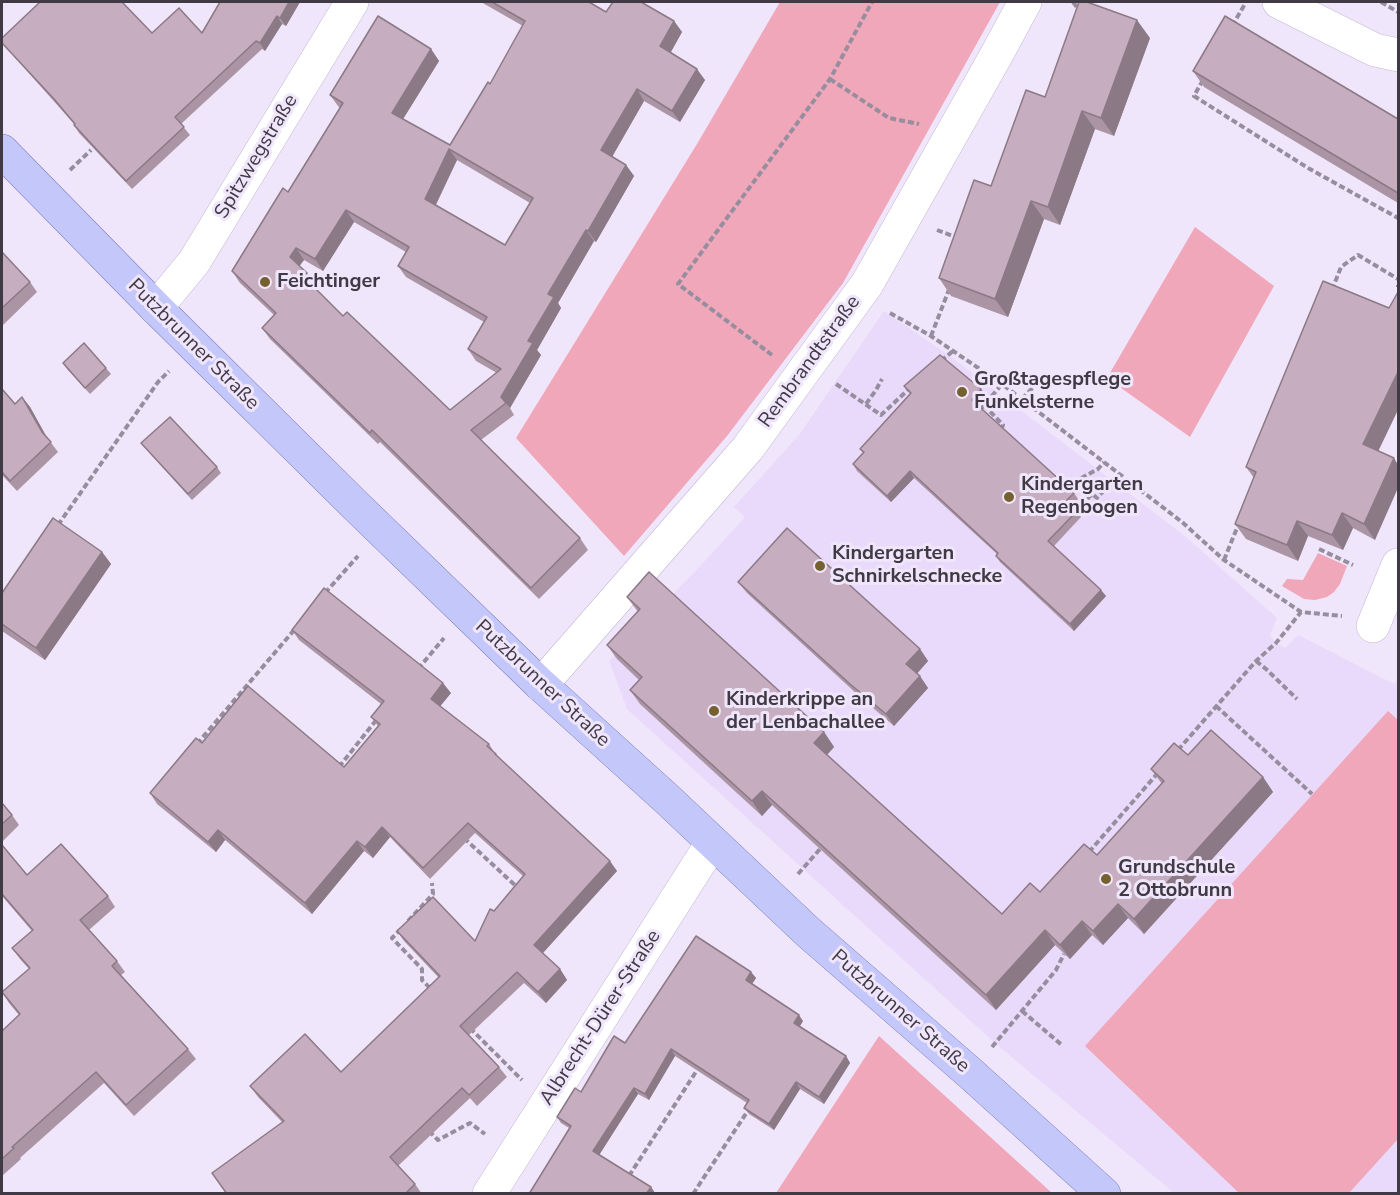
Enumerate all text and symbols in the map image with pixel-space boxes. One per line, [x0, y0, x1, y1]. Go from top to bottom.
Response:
street label: Spitzwegstraße [210, 90, 304, 224]
place label: Feichtinger [277, 270, 380, 294]
street label: Putzbrunner Straße [122, 274, 264, 416]
marker: Feichtinger [258, 275, 272, 289]
street label: Rembrandtstraße [754, 291, 866, 433]
place label: Großtagespflege Funkelsterne [974, 368, 1131, 415]
marker: Großtagespflege Funkelsterne [955, 385, 969, 399]
place label: Kindergarten Regenbogen [1021, 473, 1143, 520]
marker: Kindergarten Regenbogen [1002, 490, 1016, 504]
place label: Kindergarten Schnirkelschnecke [832, 542, 1002, 589]
marker: Kindergarten Schnirkelschnecke [813, 559, 827, 573]
street label: Putzbrunner Straße [470, 615, 614, 753]
place label: Kinderkrippe an der Lenbachallee [726, 688, 885, 735]
marker: Kinderkrippe an der Lenbachallee [707, 704, 721, 718]
place label: Grundschule 2 Ottobrunn [1118, 856, 1235, 903]
marker: Grundschule 2 Ottobrunn [1099, 872, 1113, 886]
street label: Albrecht-Dürer-Straße [535, 926, 667, 1110]
street label: Putzbrunner Straße [826, 945, 974, 1079]

